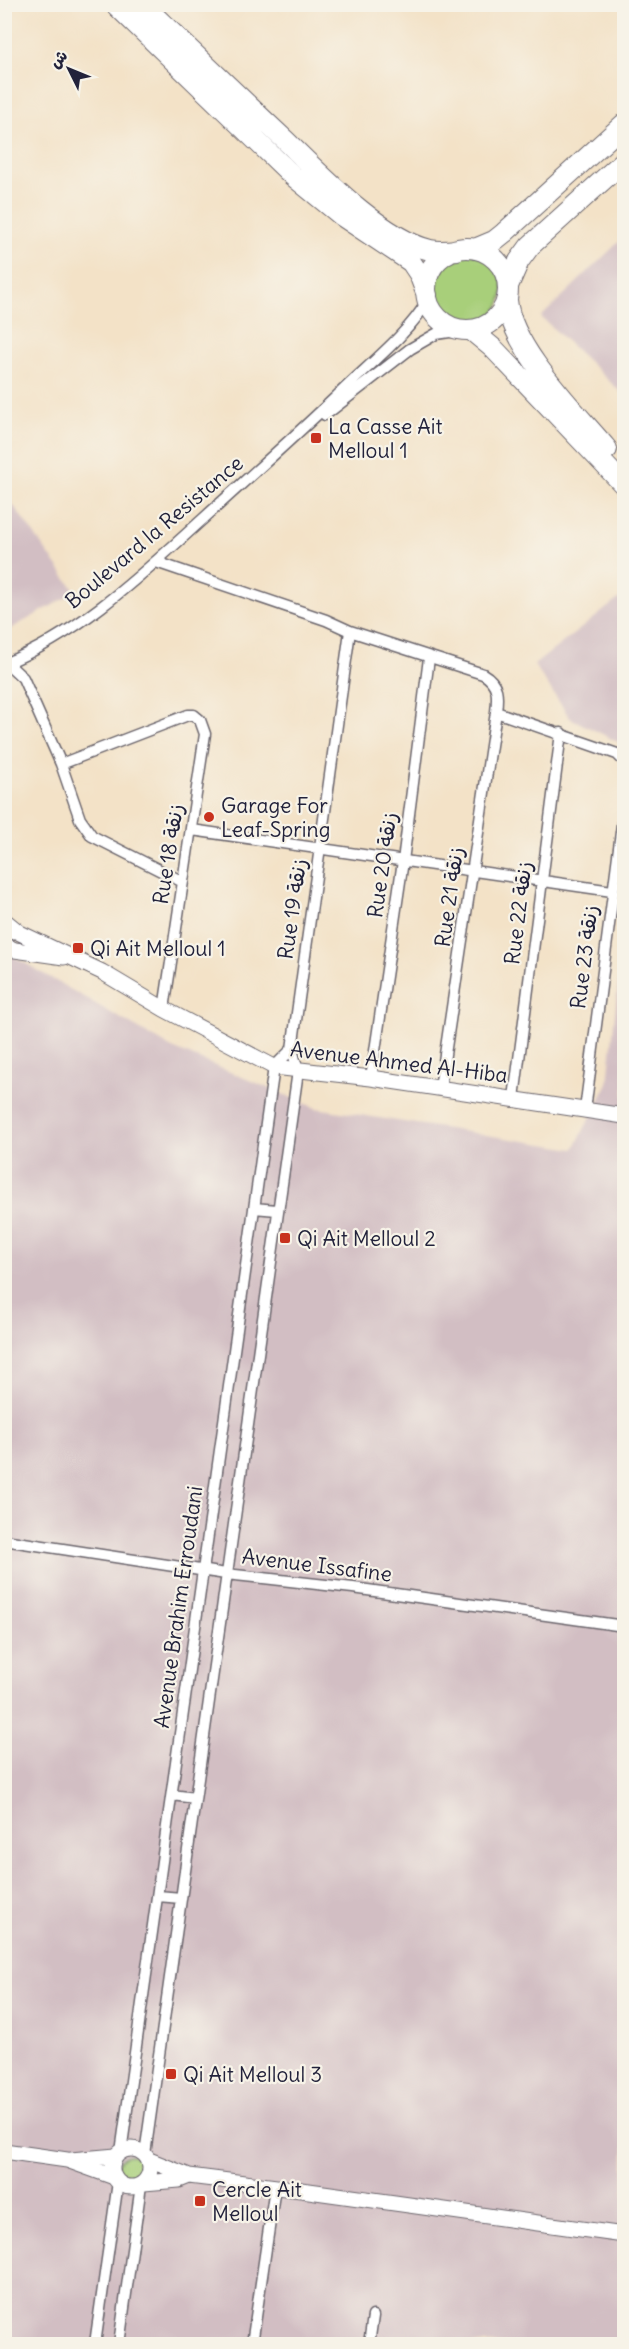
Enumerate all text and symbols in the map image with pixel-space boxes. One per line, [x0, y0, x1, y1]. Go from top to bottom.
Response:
north arrow [39, 39, 99, 99]
text: ش [45, 46, 71, 72]
place label: La Casse Ait Melloul 1 [328, 413, 443, 464]
marker: La Casse Ait Melloul 1 [309, 431, 323, 445]
street label: Boulevard la Resistance [59, 450, 249, 614]
place label: Garage For Leaf-Spring [221, 792, 330, 843]
street label: Rue 18 زنقة [147, 802, 189, 906]
marker: Garage For Leaf-Spring [202, 810, 216, 824]
street label: Rue 20 زنقة [361, 810, 403, 920]
street label: Rue 21 زنقة [429, 845, 469, 949]
street label: Rue 19 زنقة [272, 857, 312, 961]
street label: Rue 22 زنقة [498, 860, 538, 966]
street label: Rue 23 زنقة [564, 903, 604, 1011]
place label: Qi Ait Melloul 1 [90, 935, 226, 962]
marker: Qi Ait Melloul 1 [71, 941, 85, 955]
street label: Avenue Ahmed Al-Hiba [289, 1035, 509, 1089]
place label: Qi Ait Melloul 2 [297, 1225, 436, 1252]
marker: Qi Ait Melloul 2 [278, 1231, 292, 1245]
street label: Avenue Brahim Erroudani [148, 1484, 208, 1730]
street label: Avenue Issafine [241, 1542, 393, 1588]
place label: Qi Ait Melloul 3 [183, 2061, 322, 2088]
marker: Qi Ait Melloul 3 [164, 2067, 178, 2081]
place label: Cercle Ait Melloul [212, 2176, 302, 2227]
marker: Cercle Ait Melloul [193, 2194, 207, 2208]

